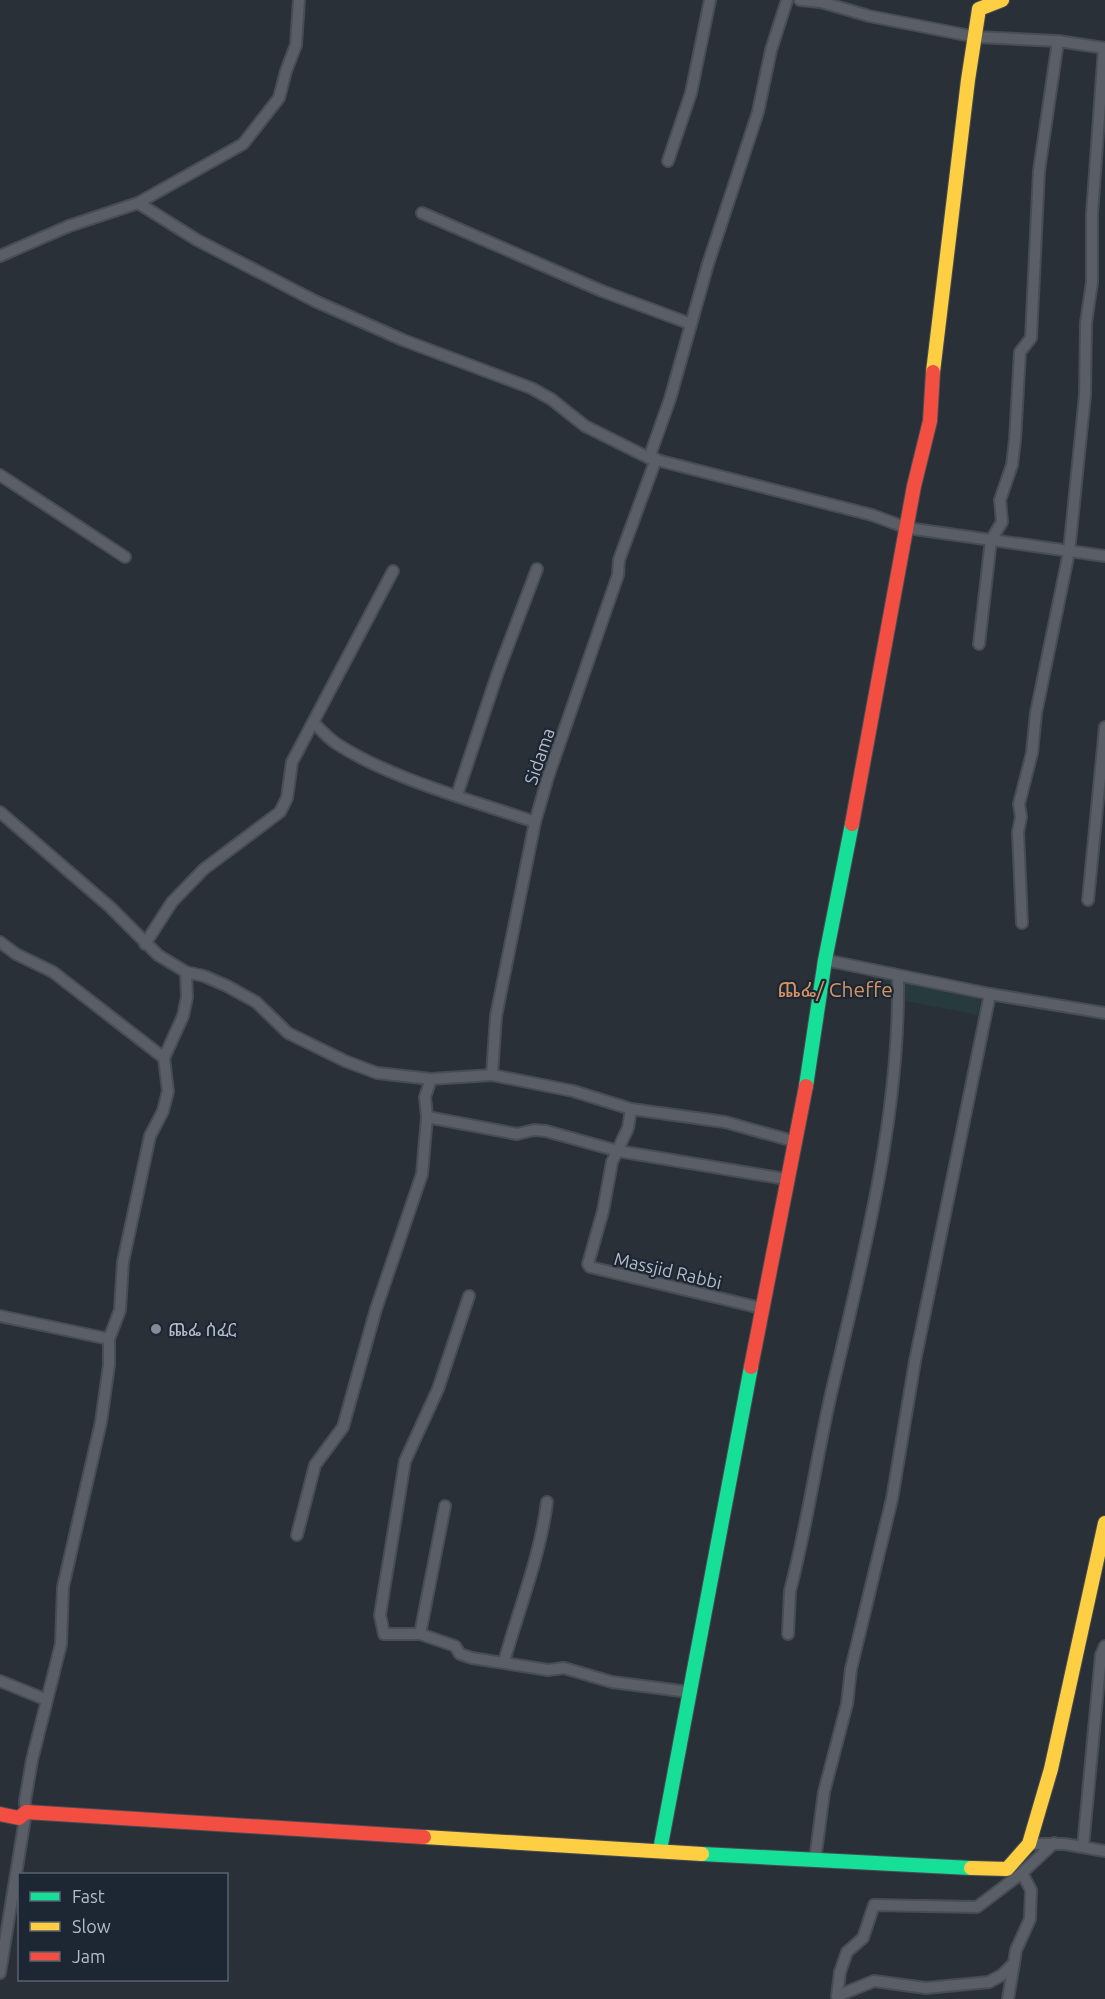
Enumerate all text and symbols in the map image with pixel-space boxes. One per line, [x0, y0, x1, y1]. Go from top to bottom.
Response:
street label: Sidama [520, 725, 558, 787]
district label: ጨፌ/ Cheffe [777, 977, 893, 1001]
street label: Massjid Rabbi [612, 1248, 724, 1292]
place label: ጨፌ ሰፈር [168, 1319, 236, 1339]
marker: ጨፌ ሰፈር [149, 1322, 163, 1336]
legend [18, 1873, 228, 1981]
text: Fast [72, 1886, 105, 1906]
text: Slow [72, 1916, 111, 1936]
text: Jam [72, 1946, 106, 1966]

